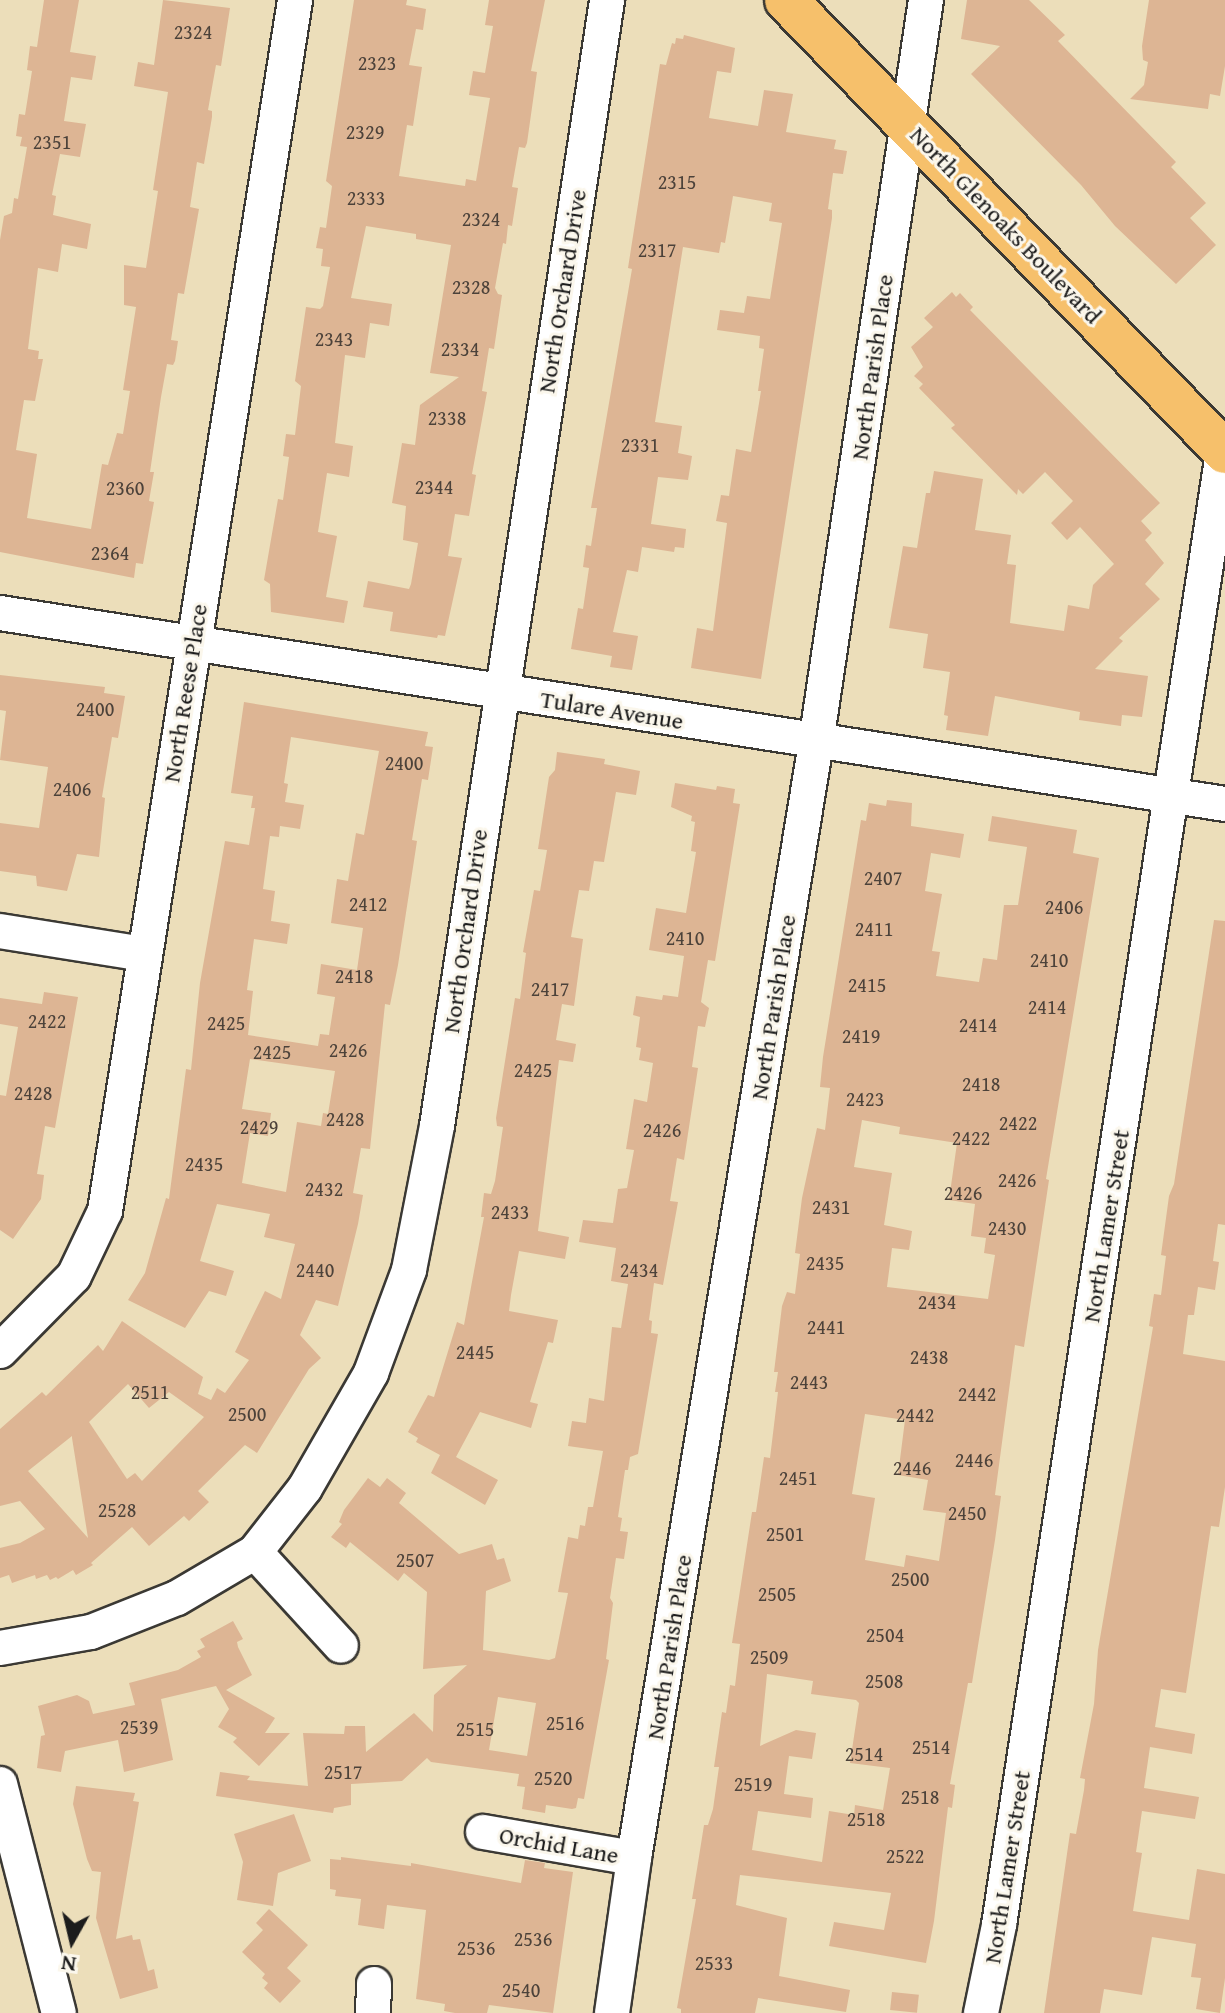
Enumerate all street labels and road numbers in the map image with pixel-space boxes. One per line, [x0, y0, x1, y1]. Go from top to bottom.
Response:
street label: North Glenoaks Boulevard [904, 120, 1108, 330]
street label: North Orchard Drive [532, 187, 592, 395]
street label: North Parish Place [845, 272, 899, 462]
street label: North Reese Place [157, 602, 213, 784]
street label: Tulare Avenue [538, 684, 686, 736]
street label: North Orchard Drive [436, 827, 494, 1035]
street label: North Parish Place [744, 912, 802, 1102]
street label: North Lamer Street [1077, 1128, 1135, 1324]
street label: North Parish Place [640, 1552, 698, 1742]
street label: North Lamer Street [978, 1769, 1036, 1965]
street label: Orchid Lane [497, 1820, 621, 1870]

